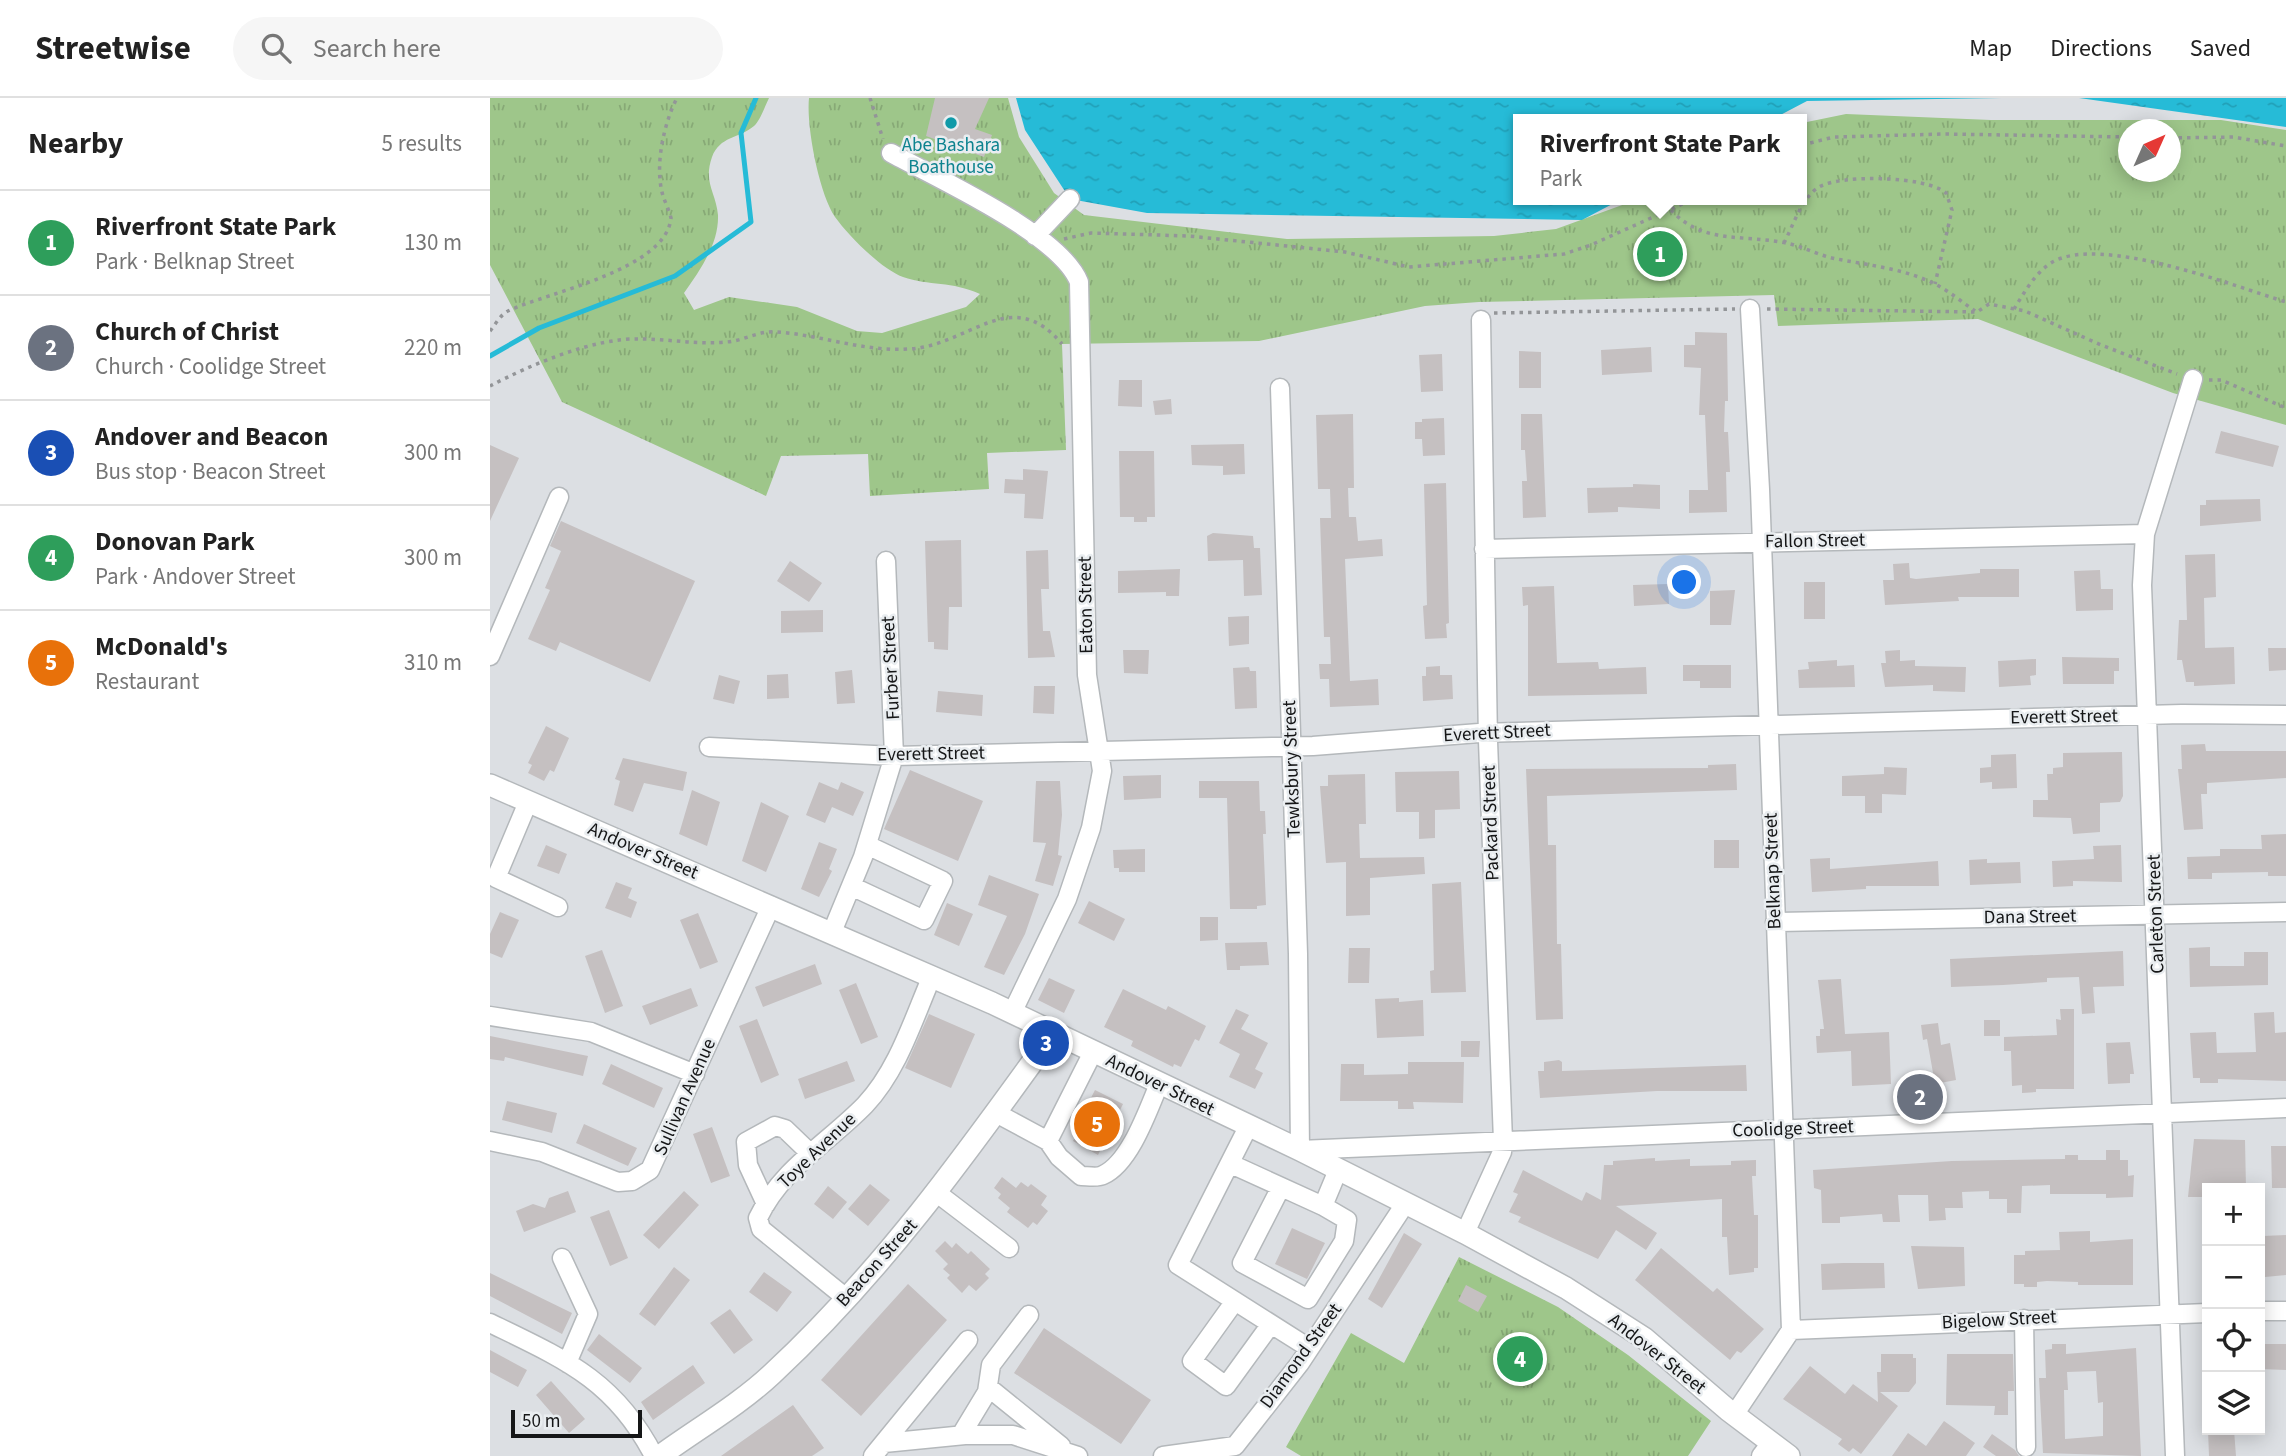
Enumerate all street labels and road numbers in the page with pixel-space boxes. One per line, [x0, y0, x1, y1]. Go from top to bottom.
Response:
street label: Fallon Street [1765, 527, 1866, 555]
street label: Eaton Street [1072, 555, 1100, 654]
street label: Furber Street [875, 615, 907, 721]
street label: Tewksbury Street [1276, 699, 1308, 838]
street label: Everett Street [2010, 703, 2119, 731]
street label: Everett Street [1443, 717, 1552, 749]
street label: Everett Street [877, 740, 986, 768]
street label: Packard Street [1475, 764, 1507, 881]
street label: Belknap Street [1757, 812, 1789, 930]
street label: Andover Street [584, 816, 703, 887]
street label: Carleton Street [2140, 853, 2172, 974]
street label: Dana Street [1983, 903, 2077, 931]
street label: Sullivan Avenue [647, 1034, 723, 1160]
street label: Andover Street [1101, 1047, 1219, 1123]
street label: Toye Avenue [772, 1107, 862, 1195]
street label: Coolidge Street [1732, 1113, 1855, 1145]
street label: Beacon Street [830, 1213, 924, 1313]
street label: Diamond Street [1254, 1297, 1349, 1414]
street label: Bigelow Street [1941, 1303, 2058, 1336]
street label: Andover Street [1602, 1307, 1712, 1401]

